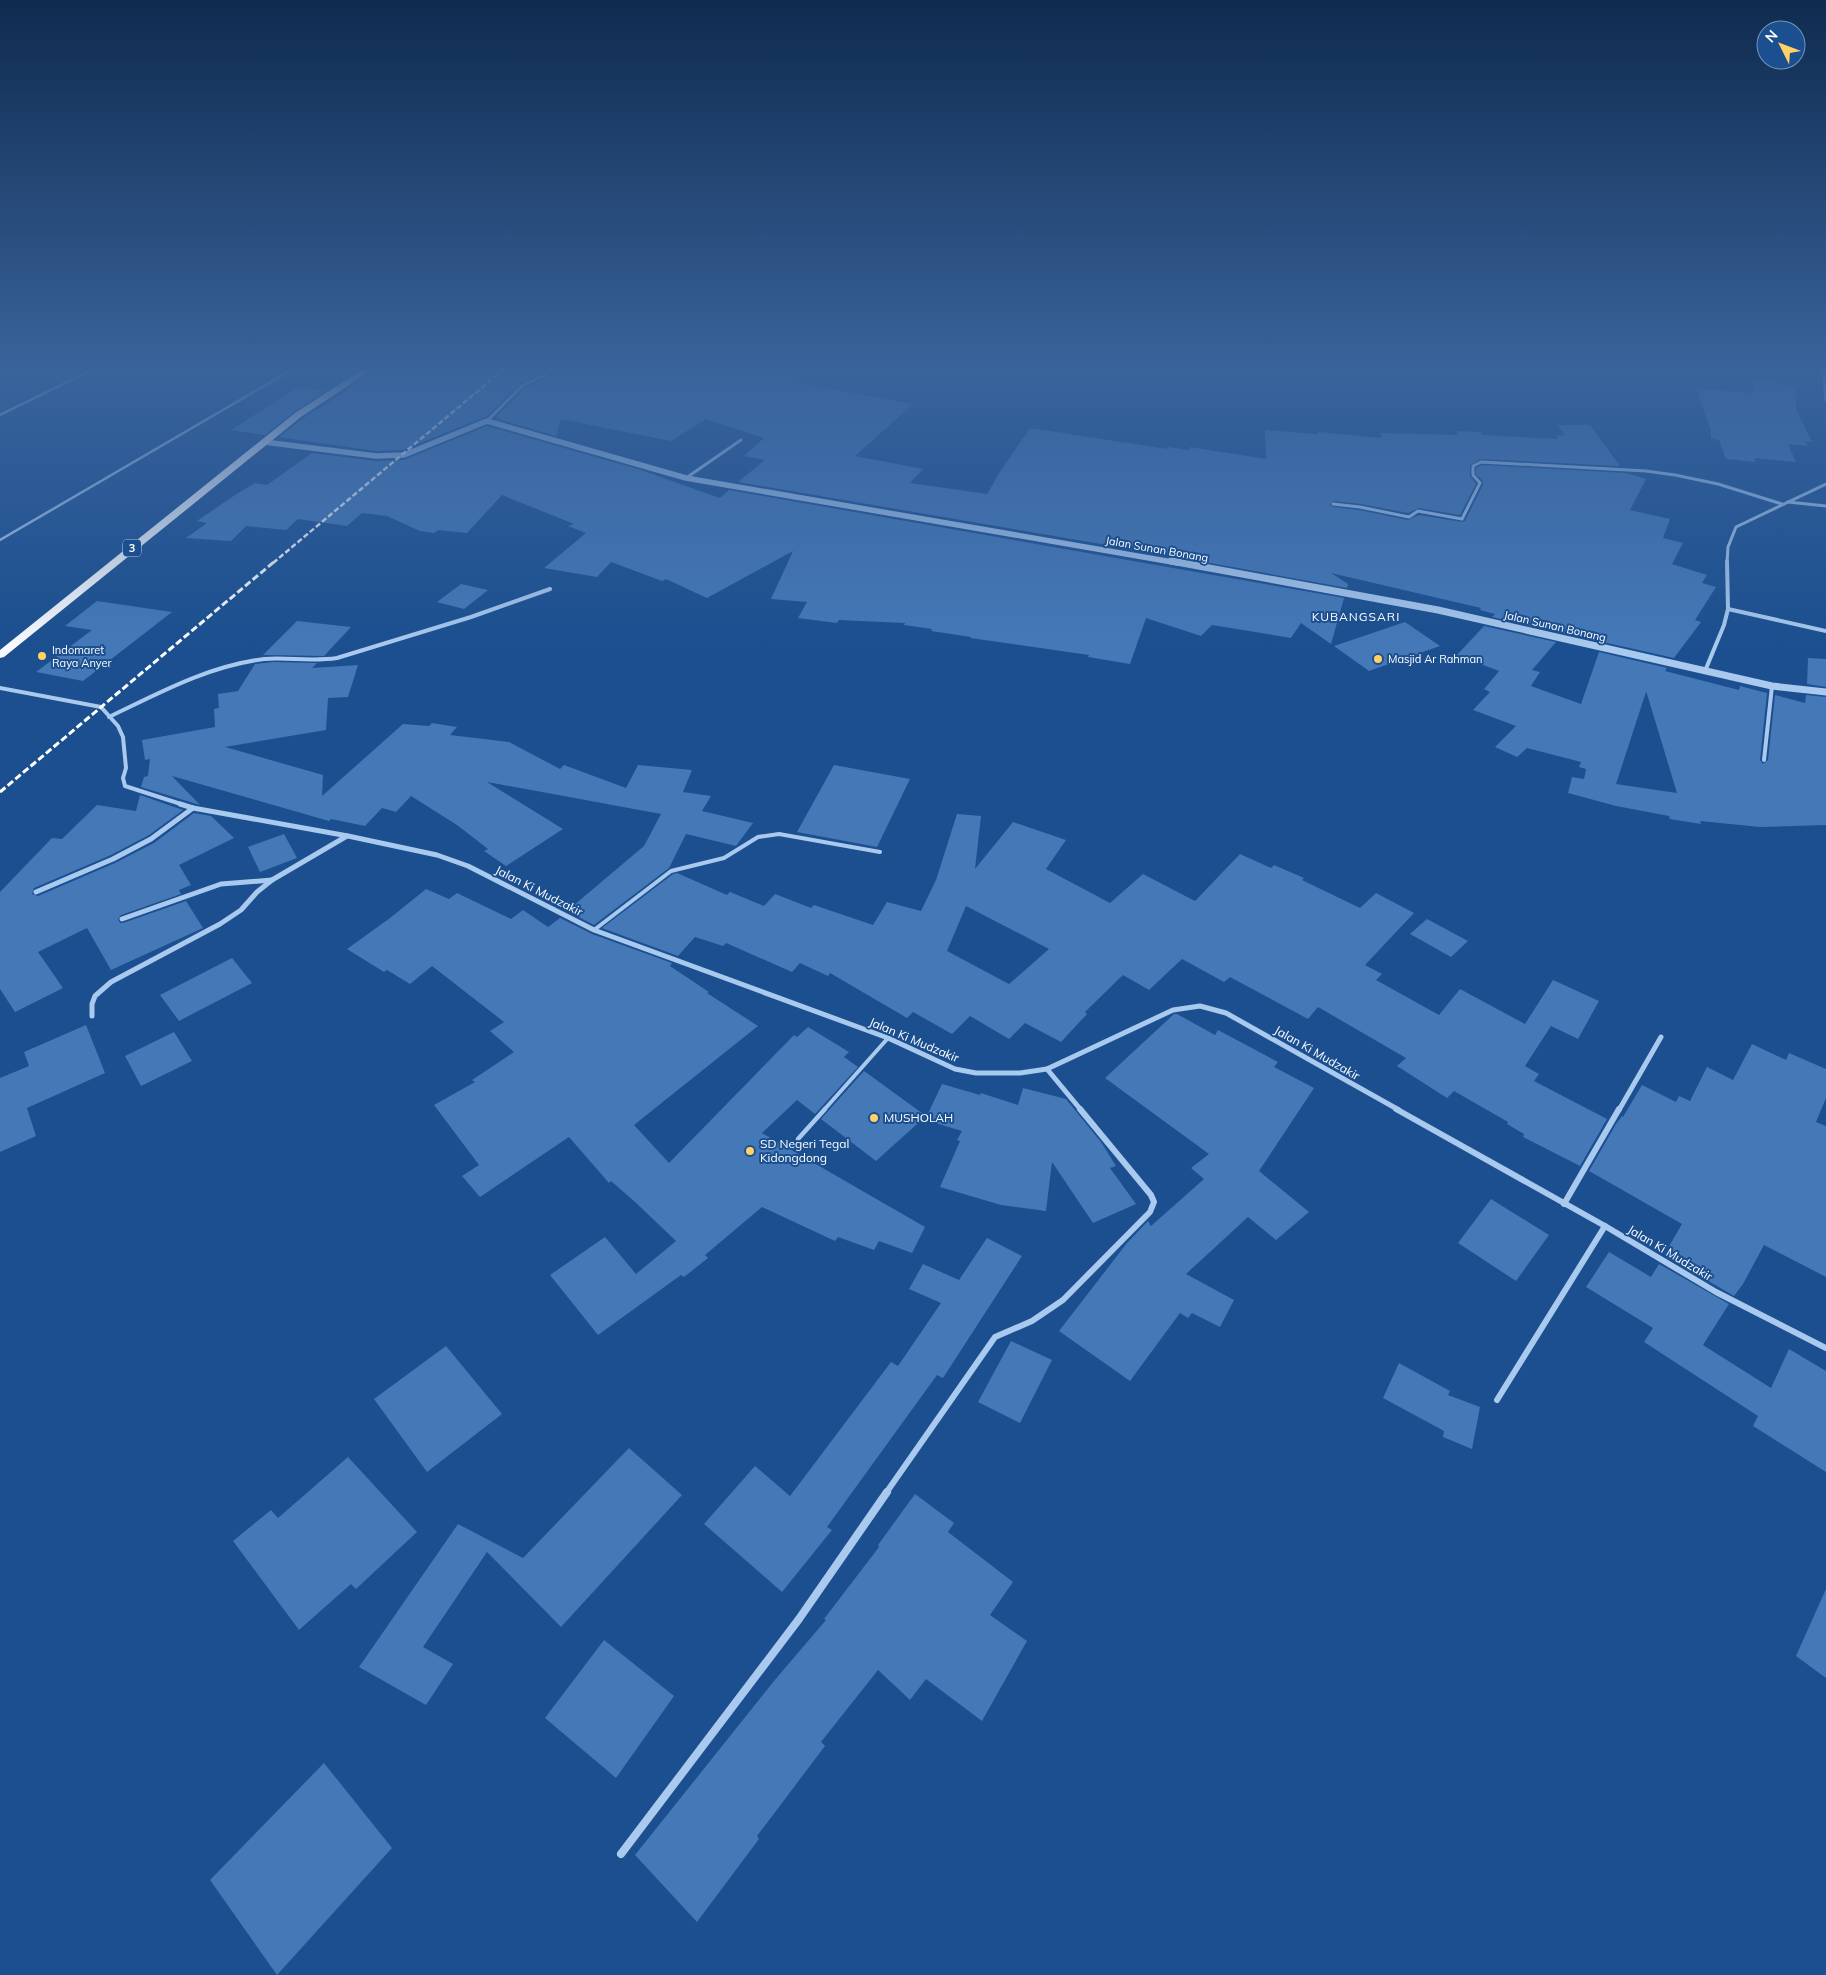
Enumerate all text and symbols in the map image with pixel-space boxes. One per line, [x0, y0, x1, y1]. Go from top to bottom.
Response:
north arrow [1756, 20, 1806, 70]
text: N [1761, 26, 1782, 46]
street label: Jalan Sunan Bonang [1104, 533, 1210, 565]
road number: 3 [123, 540, 141, 556]
street label: Jalan Sunan Bonang [1503, 607, 1607, 645]
district label: KUBANGSARI [1312, 609, 1400, 624]
place label: Indomaret Raya Anyer [52, 643, 112, 670]
marker: Indomaret Raya Anyer [36, 650, 48, 662]
place label: Masjid Ar Rahman [1388, 652, 1483, 666]
marker: Masjid Ar Rahman [1372, 653, 1384, 665]
street label: Jalan Ki Mudzakir [493, 862, 586, 919]
street label: Jalan Ki Mudzakir [867, 1014, 962, 1065]
street label: Jalan Ki Mudzakir [1272, 1022, 1363, 1083]
place label: MUSHOLAH [884, 1110, 953, 1125]
marker: MUSHOLAH [868, 1112, 880, 1124]
place label: SD Negeri Tegal Kidongdong [760, 1136, 849, 1165]
marker: SD Negeri Tegal Kidongdong [744, 1145, 756, 1157]
street label: Jalan Ki Mudzakir [1625, 1221, 1716, 1284]

